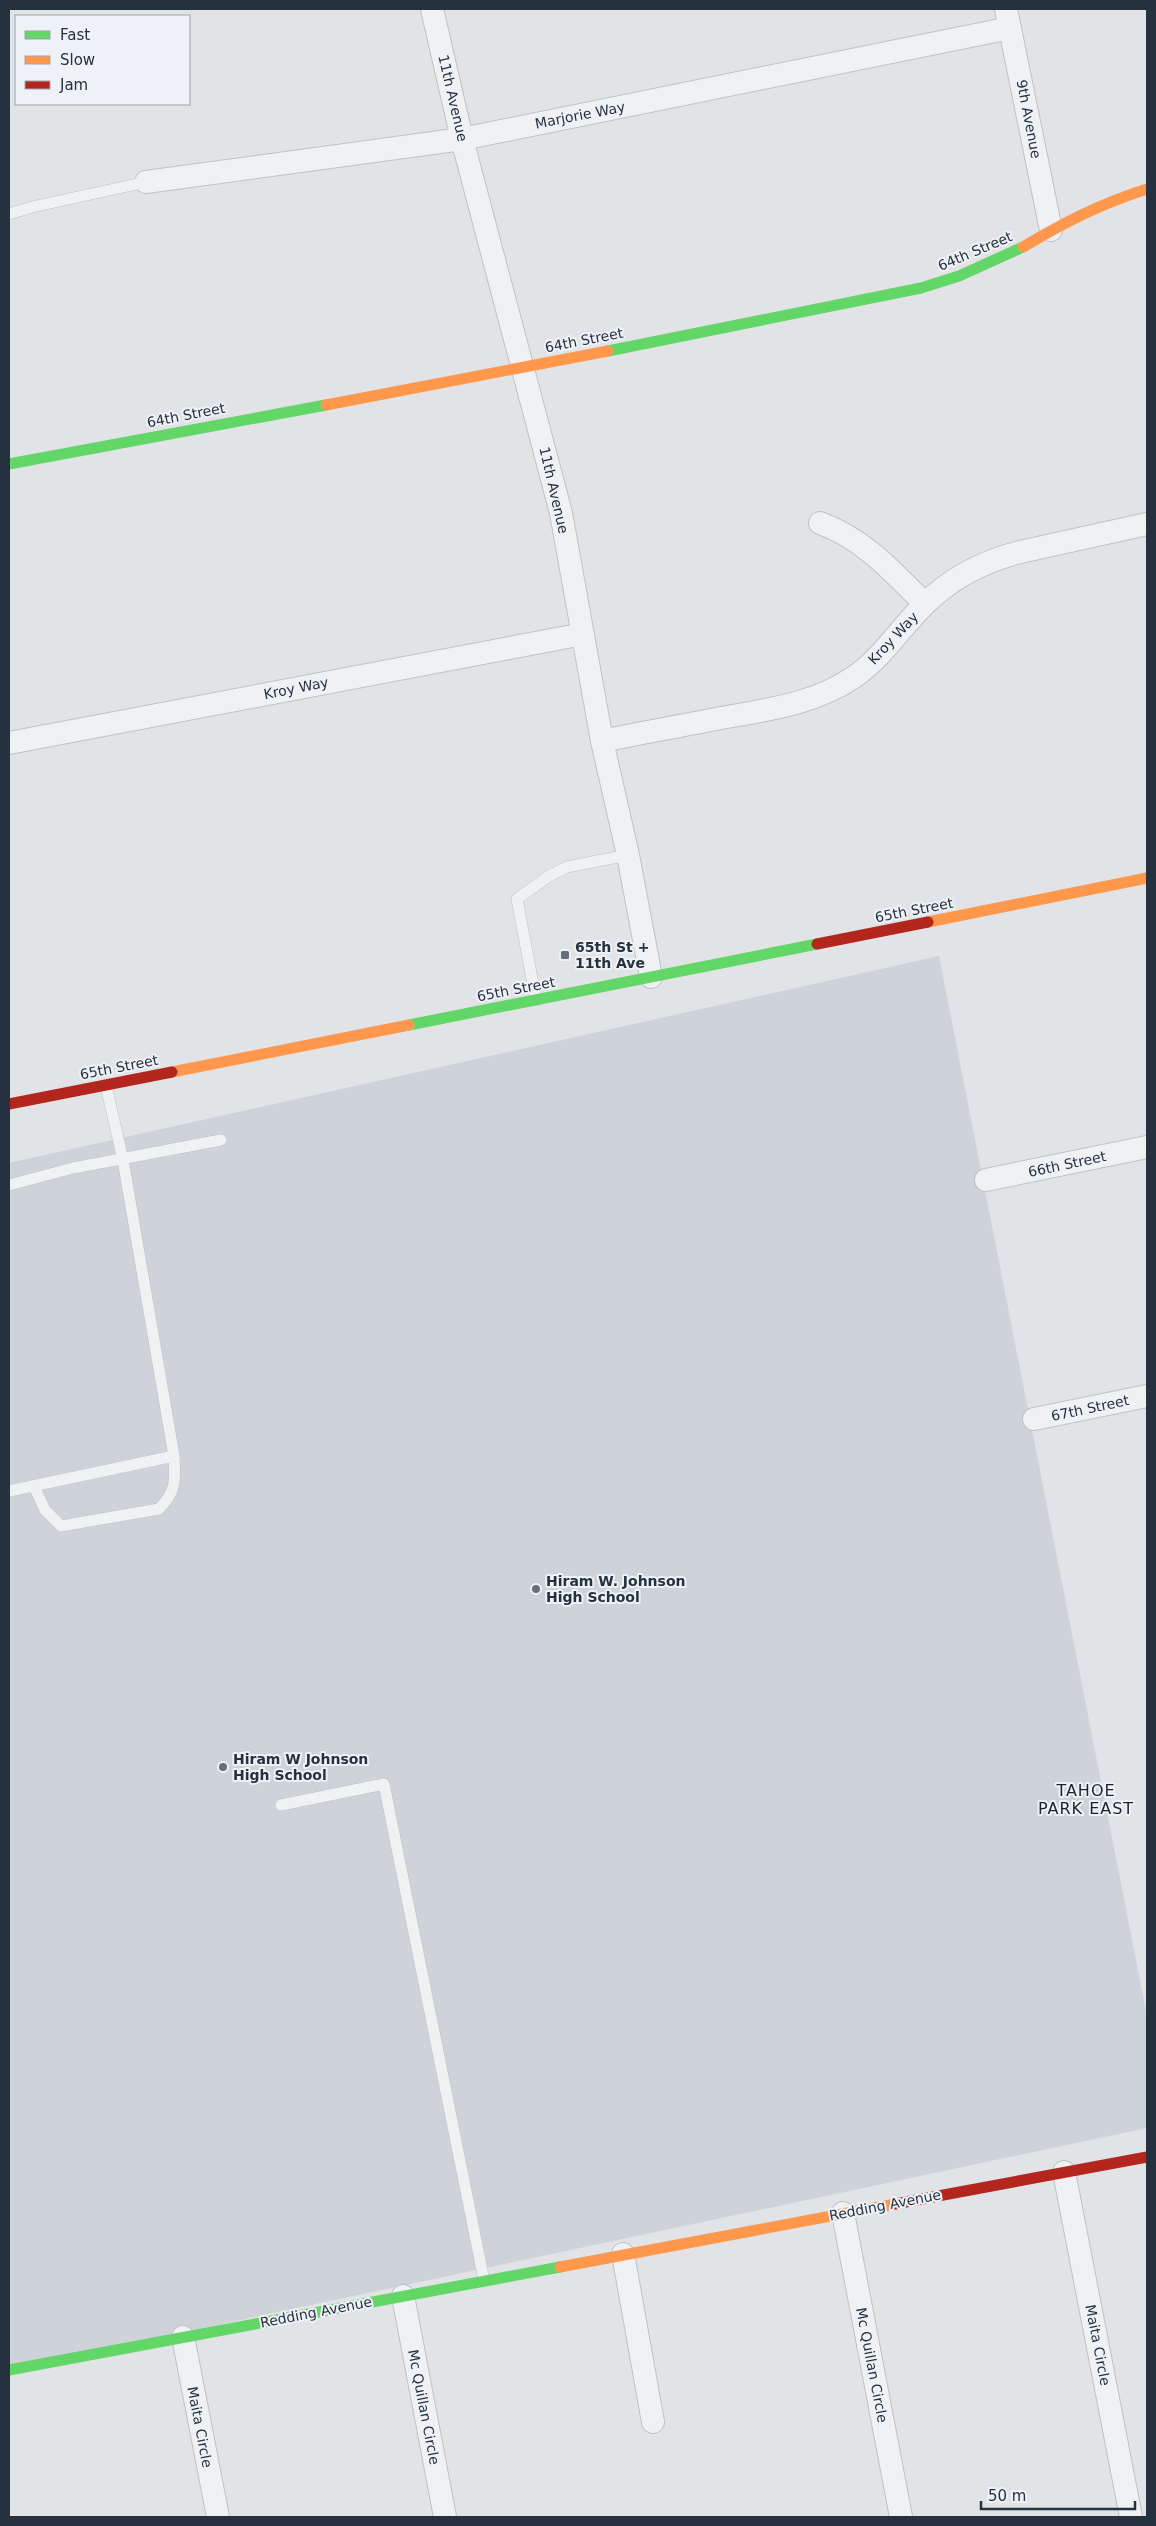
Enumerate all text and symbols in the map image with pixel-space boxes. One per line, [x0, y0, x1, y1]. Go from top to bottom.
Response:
legend [15, 15, 190, 105]
text: Fast [60, 26, 90, 44]
text: Slow [60, 51, 95, 69]
street label: 11th Avenue [435, 53, 471, 143]
text: Jam [59, 76, 88, 94]
street label: 9th Avenue [1014, 78, 1044, 160]
street label: Marjorie Way [534, 98, 626, 132]
street label: 64th Street [935, 228, 1015, 274]
street label: 64th Street [544, 324, 625, 355]
street label: 64th Street [146, 399, 227, 430]
street label: 11th Avenue [536, 445, 572, 535]
street label: Kroy Way [865, 609, 921, 667]
street label: Kroy Way [262, 674, 330, 702]
street label: 65th Street [874, 894, 955, 925]
place label: 65th St + 11th Ave [575, 939, 649, 971]
marker: 65th St + 11th Ave [559, 949, 571, 961]
street label: 65th Street [476, 973, 557, 1004]
street label: 65th Street [79, 1051, 160, 1082]
street label: 66th Street [1027, 1148, 1108, 1180]
street label: 67th Street [1050, 1392, 1131, 1424]
place label: Hiram W. Johnson High School [546, 1573, 686, 1605]
marker: Hiram W. Johnson High School [530, 1583, 542, 1595]
place label: Hiram W Johnson High School [233, 1751, 368, 1783]
marker: Hiram W Johnson High School [217, 1761, 229, 1773]
district label: TAHOE PARK EAST [1038, 1781, 1134, 1818]
street label: Redding Avenue [828, 2186, 942, 2224]
street label: Redding Avenue [259, 2293, 373, 2331]
street label: Maita Circle [1082, 2303, 1114, 2387]
street label: Mc Quillan Circle [853, 2306, 891, 2424]
street label: Mc Quillan Circle [405, 2348, 443, 2466]
street label: Maita Circle [184, 2385, 216, 2469]
scale bar [981, 2478, 1135, 2510]
text: 50 m [988, 2487, 1026, 2505]

